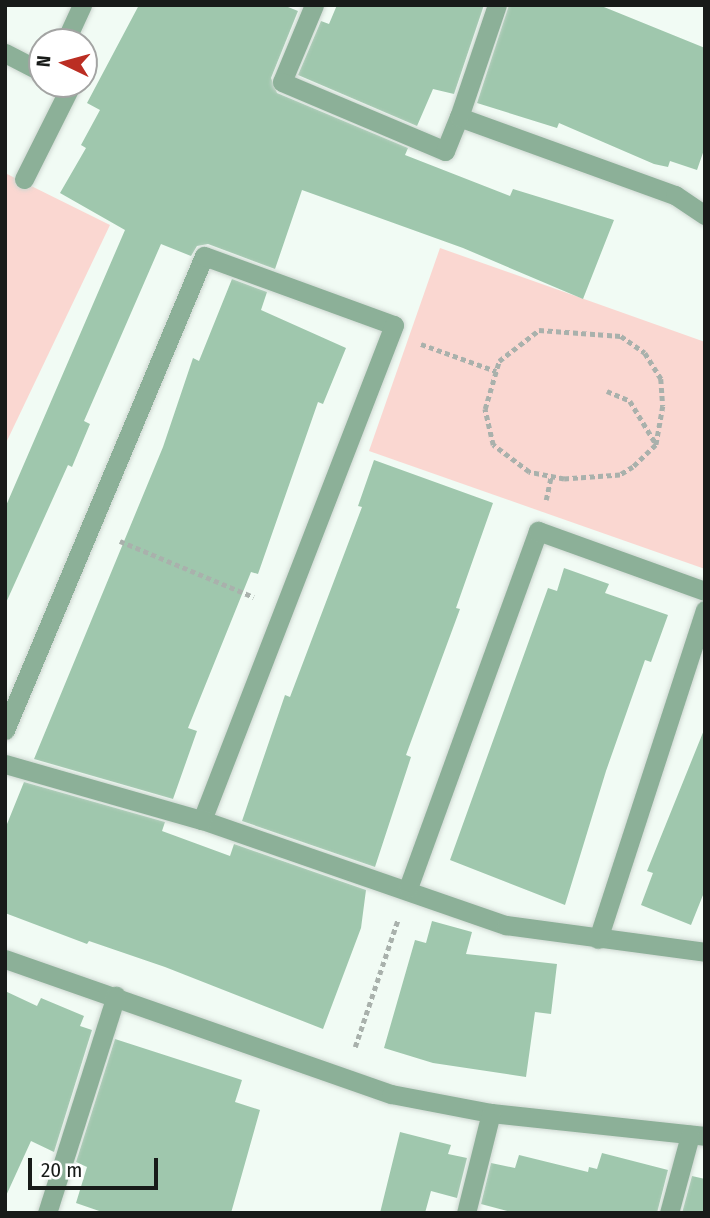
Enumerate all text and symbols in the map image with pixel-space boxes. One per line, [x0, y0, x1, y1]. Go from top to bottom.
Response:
north arrow [28, 28, 98, 98]
text: N [32, 55, 56, 68]
scale bar [32, 1144, 161, 1188]
text: 20 m [41, 1157, 82, 1183]

